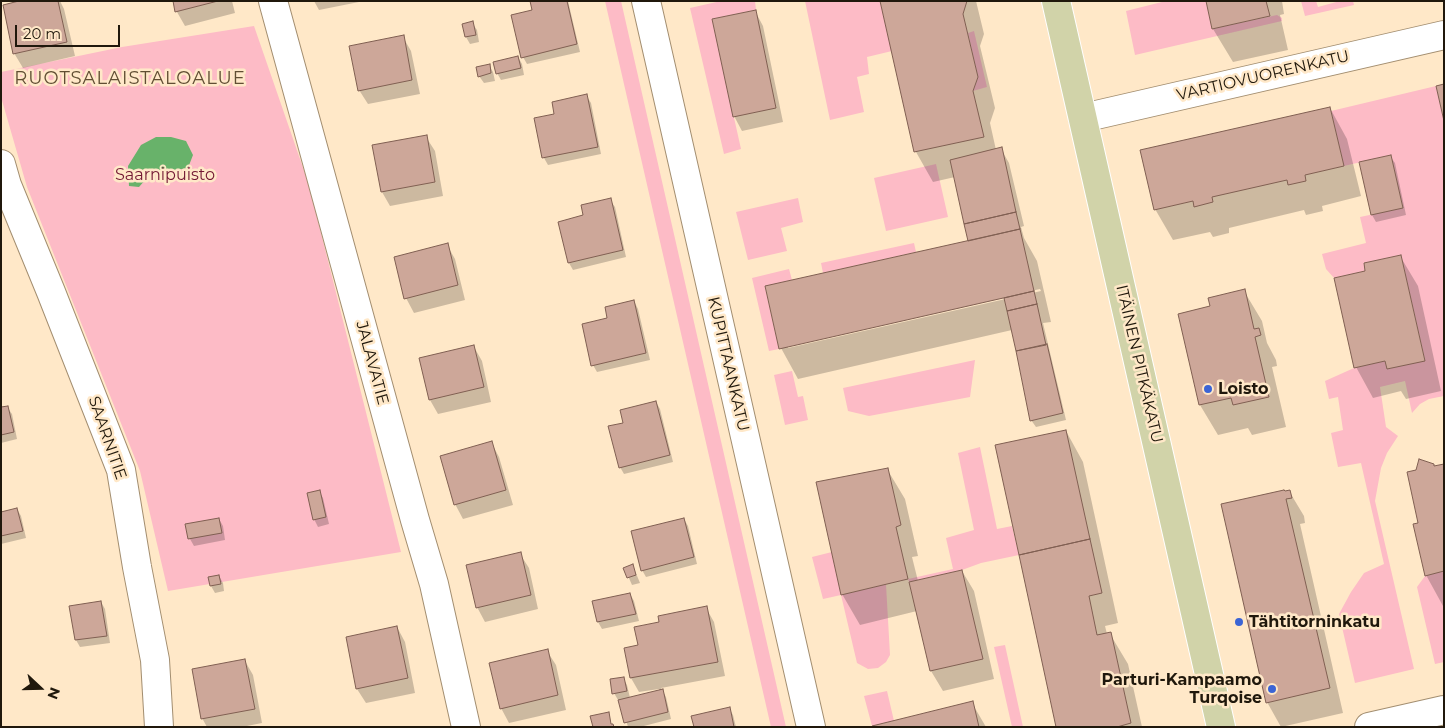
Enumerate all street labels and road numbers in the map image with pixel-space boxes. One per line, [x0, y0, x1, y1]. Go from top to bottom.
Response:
street label: VARTIOVUORENKATU [1175, 47, 1351, 105]
street label: ITÄINEN PITKÄKATU [1111, 283, 1167, 445]
street label: KUPITTAANKATU [703, 295, 753, 433]
street label: JALAVATIE [352, 319, 392, 407]
street label: SAARNITIE [84, 394, 130, 482]

